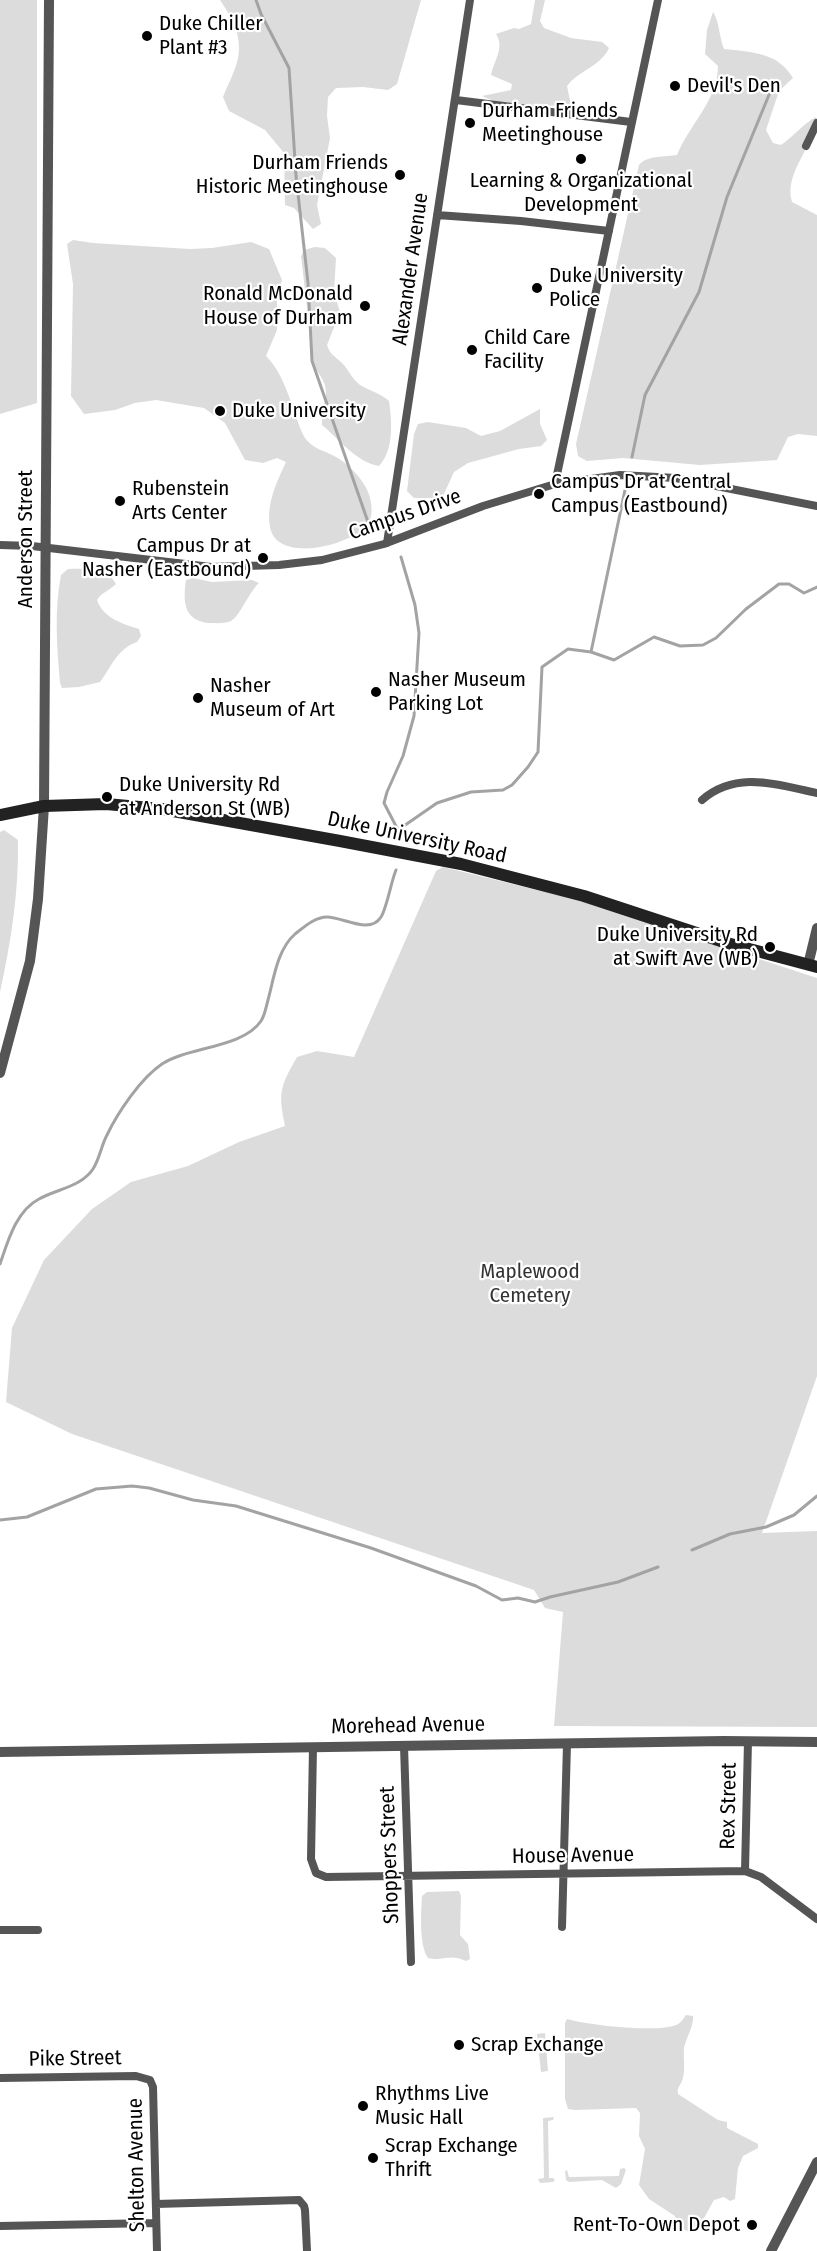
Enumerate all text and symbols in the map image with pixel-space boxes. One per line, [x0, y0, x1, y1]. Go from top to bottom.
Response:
place label: Duke Chiller Plant #3 [159, 11, 263, 61]
marker: Duke Chiller Plant #3 [140, 29, 154, 43]
place label: Devil's Den [687, 73, 781, 99]
marker: Devil's Den [668, 79, 682, 93]
place label: Durham Friends Meetinghouse [482, 98, 618, 148]
marker: Durham Friends Meetinghouse [463, 116, 477, 130]
place label: Durham Friends Historic Meetinghouse [196, 150, 388, 200]
marker: Learning & Organizational Development [574, 152, 588, 166]
marker: Durham Friends Historic Meetinghouse [393, 168, 407, 182]
place label: Learning & Organizational Development [470, 168, 692, 218]
street label: Alexander Avenue [388, 191, 434, 347]
place label: Duke University Police [549, 263, 683, 313]
place label: Ronald McDonald House of Durham [203, 281, 353, 331]
marker: Duke University Police [530, 281, 544, 295]
marker: Ronald McDonald House of Durham [358, 299, 372, 313]
place label: Child Care Facility [484, 325, 570, 375]
marker: Child Care Facility [465, 343, 479, 357]
place label: Duke University [232, 398, 366, 424]
marker: Duke University [213, 404, 227, 418]
place label: Campus Dr at Central Campus (Eastbound) [551, 469, 731, 519]
street label: Anderson Street [13, 470, 39, 608]
place label: Rubenstein Arts Center [132, 476, 229, 526]
street label: Campus Drive [345, 484, 465, 546]
marker: Campus Dr at Central Campus (Eastbound) [532, 487, 546, 501]
marker: Rubenstein Arts Center [113, 494, 127, 508]
place label: Campus Dr at Nasher (Eastbound) [82, 533, 251, 583]
marker: Campus Dr at Nasher (Eastbound) [256, 551, 270, 565]
place label: Nasher Museum Parking Lot [388, 667, 526, 717]
place label: Nasher Museum of Art [210, 673, 335, 723]
marker: Nasher Museum Parking Lot [369, 685, 383, 699]
marker: Nasher Museum of Art [191, 691, 205, 705]
place label: Duke University Rd at Anderson St (WB) [119, 772, 290, 822]
marker: Duke University Rd at Anderson St (WB) [100, 790, 114, 804]
street label: Duke University Road [325, 807, 509, 869]
place label: Duke University Rd at Swift Ave (WB) [597, 922, 758, 972]
marker: Duke University Rd at Swift Ave (WB) [763, 940, 777, 954]
park label: Maplewood Cemetery [480, 1259, 580, 1309]
street label: Morehead Avenue [331, 1712, 485, 1740]
street label: Rex Street [716, 1762, 742, 1850]
street label: Shoppers Street [375, 1786, 405, 1924]
street label: House Avenue [512, 1842, 634, 1870]
place label: Scrap Exchange [471, 2032, 604, 2058]
marker: Scrap Exchange [452, 2038, 466, 2052]
street label: Pike Street [28, 2046, 122, 2072]
place label: Rhythms Live Music Hall [375, 2081, 489, 2131]
street label: Shelton Avenue [123, 2098, 151, 2232]
marker: Rhythms Live Music Hall [356, 2099, 370, 2113]
place label: Scrap Exchange Thrift [385, 2133, 518, 2183]
marker: Scrap Exchange Thrift [366, 2151, 380, 2165]
place label: Rent-To-Own Depot [573, 2212, 740, 2238]
marker: Rent-To-Own Depot [745, 2218, 759, 2232]

